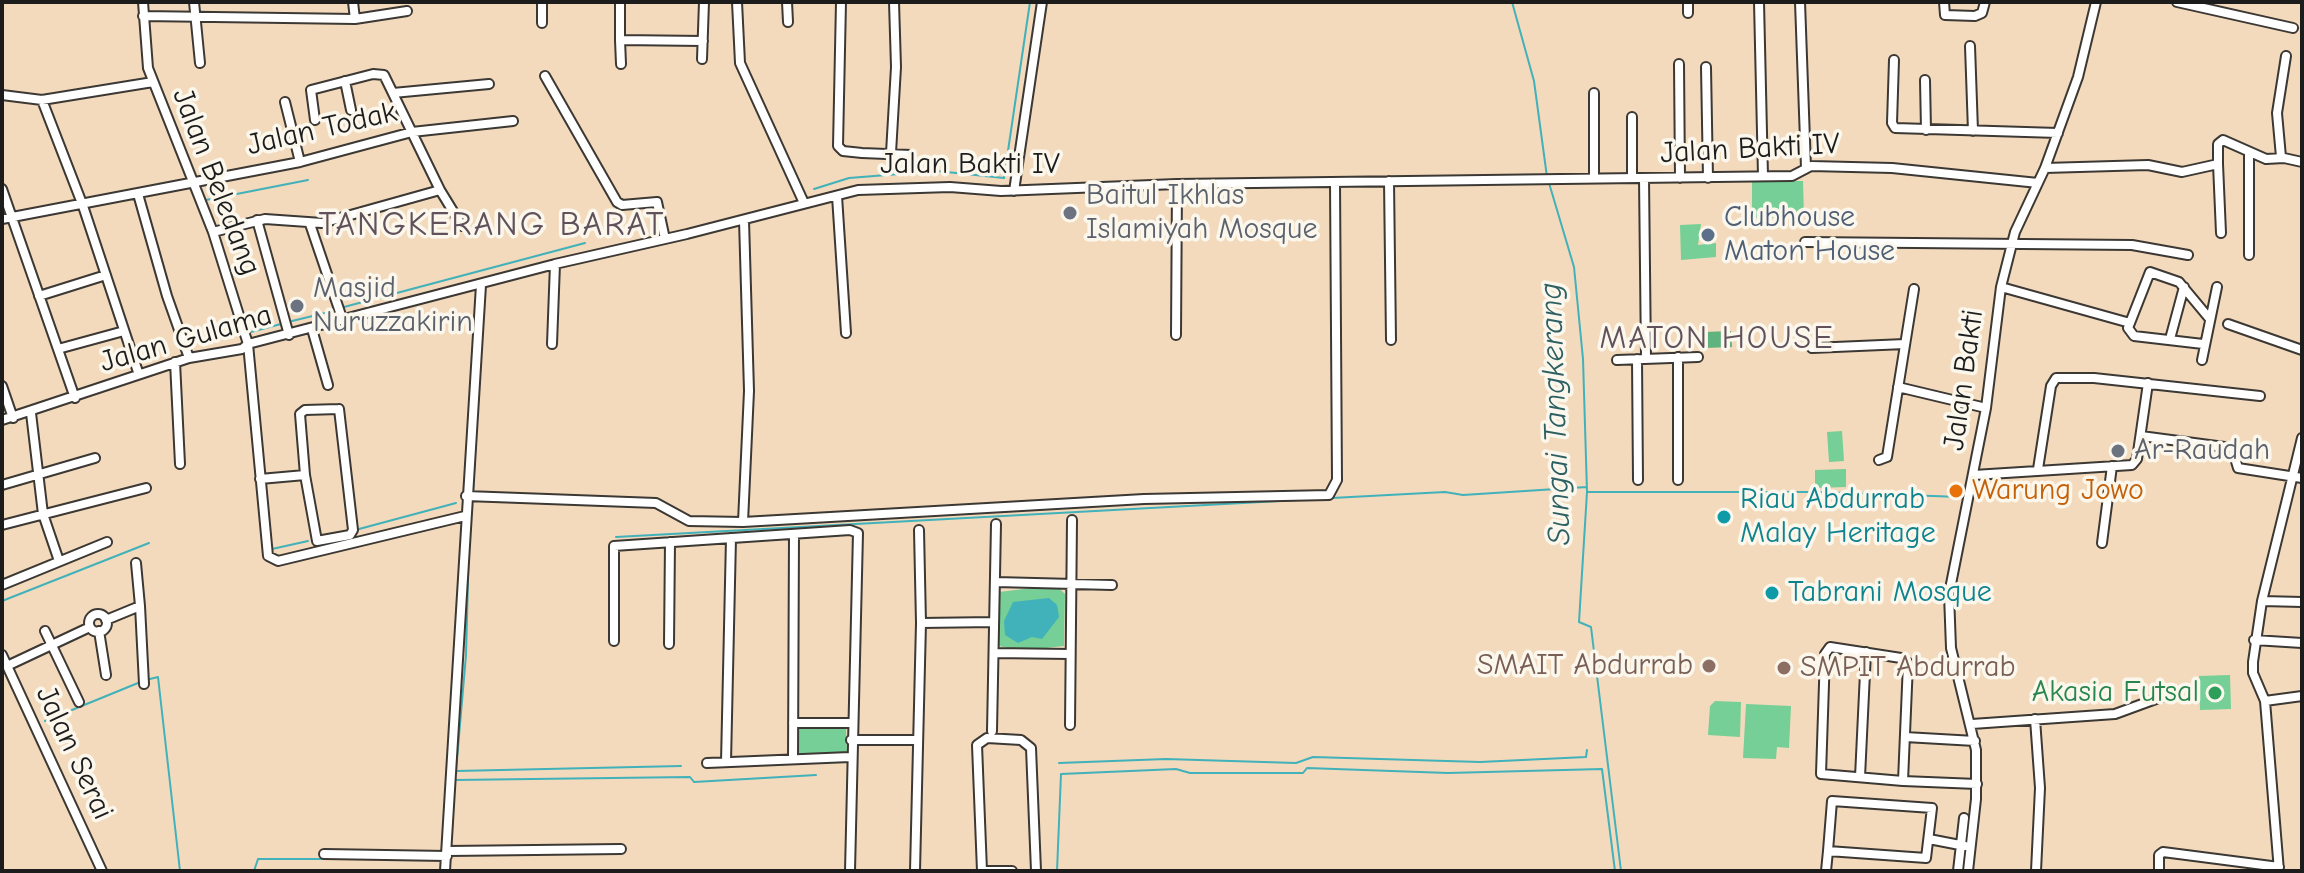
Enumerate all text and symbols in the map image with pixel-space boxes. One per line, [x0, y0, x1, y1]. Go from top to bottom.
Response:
street label: Jalan Beledang [164, 84, 268, 280]
street label: Jalan Todak [244, 94, 400, 164]
street label: Jalan Bakti IV [1659, 126, 1841, 172]
street label: Jalan Bakti IV [880, 147, 1060, 183]
place label: Baitul Ikhlas Islamiyah Mosque [1086, 178, 1317, 248]
place label: Clubhouse Maton House [1724, 200, 1895, 270]
marker: Baitul Ikhlas Islamiyah Mosque [1061, 204, 1079, 222]
district label: TANGKERANG BARAT [319, 205, 665, 245]
marker: Clubhouse Maton House [1699, 226, 1717, 244]
place label: Masjid Nuruzzakirin [313, 271, 473, 342]
water label: Sungai Tangkerang [1532, 282, 1580, 546]
street label: Jalan Gulama [96, 297, 276, 381]
marker: Masjid Nuruzzakirin [288, 297, 306, 315]
street label: Jalan Bakti [1936, 307, 1992, 453]
district label: MATON HOUSE [1599, 320, 1835, 358]
place label: Ar-Raudah [2134, 433, 2270, 469]
marker: Ar-Raudah [2109, 442, 2127, 460]
place label: Warung Jowo [1972, 473, 2144, 509]
place label: Riau Abdurrab Malay Heritage [1740, 482, 1936, 552]
marker: Warung Jowo [1947, 482, 1965, 500]
marker: Riau Abdurrab Malay Heritage [1715, 508, 1733, 526]
place label: Tabrani Mosque [1788, 575, 1992, 611]
marker: Tabrani Mosque [1763, 584, 1781, 602]
place label: SMAIT Abdurrab [1477, 648, 1693, 684]
place label: SMPIT Abdurrab [1800, 650, 2015, 686]
marker: SMAIT Abdurrab [1700, 657, 1718, 675]
marker: SMPIT Abdurrab [1775, 659, 1793, 677]
place label: Akasia Futsal [2032, 675, 2199, 711]
street label: Jalan Serai [27, 681, 121, 825]
marker: Akasia Futsal [2206, 684, 2224, 702]

